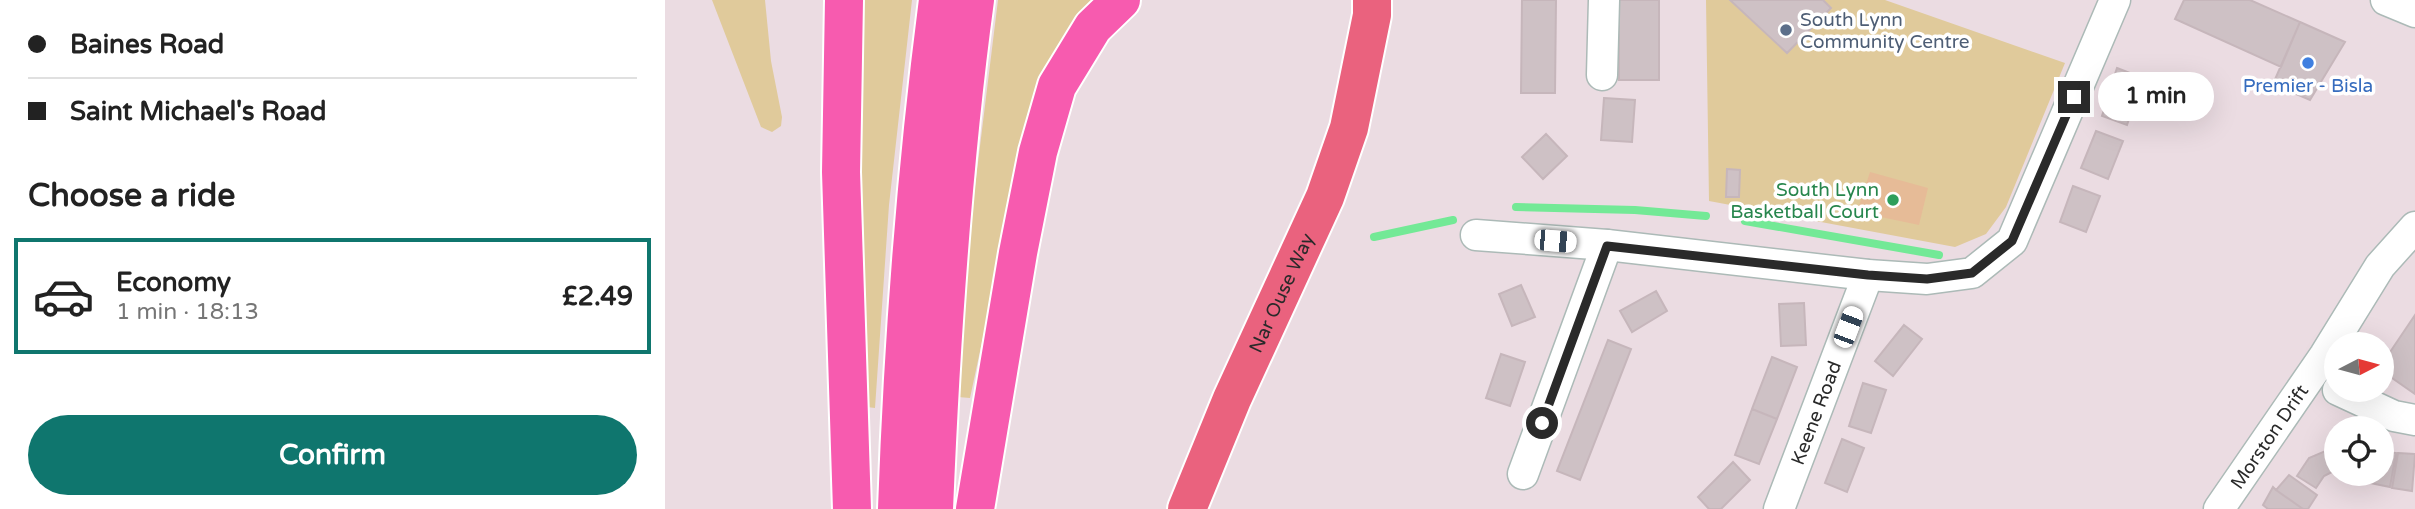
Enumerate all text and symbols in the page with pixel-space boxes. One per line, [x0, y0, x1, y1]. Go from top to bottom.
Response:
place label: South Lynn Community Centre [1800, 9, 1969, 53]
marker: South Lynn Community Centre [1778, 22, 1794, 38]
text: Baines Road [70, 29, 224, 60]
marker: Premier - Bisla [2300, 55, 2316, 71]
callout: 1 min [2099, 72, 2214, 122]
place label: Premier - Bisla [2243, 75, 2373, 97]
route end [2058, 81, 2090, 113]
text: 1 min [2125, 82, 2187, 110]
text: Saint Michael's Road [70, 96, 327, 127]
text: Choose a ride [28, 177, 235, 215]
place label: South Lynn Basketball Court [1730, 179, 1879, 223]
marker: South Lynn Basketball Court [1885, 192, 1901, 208]
car [1534, 229, 1577, 253]
street label: Nar Ouse Way [1245, 230, 1319, 356]
icon: car [32, 265, 95, 328]
text: Economy [116, 267, 231, 298]
text: £2.49 [562, 281, 633, 312]
text: 1 min · 18:13 [116, 298, 259, 326]
car [1831, 304, 1866, 350]
north arrow [2324, 332, 2394, 402]
map controls [2324, 332, 2394, 486]
street label: Keene Road [1787, 358, 1846, 468]
street label: Morston Drift [2226, 381, 2313, 493]
route start [1526, 407, 1558, 439]
button: Confirm [28, 415, 637, 495]
button: locate [2324, 416, 2394, 486]

